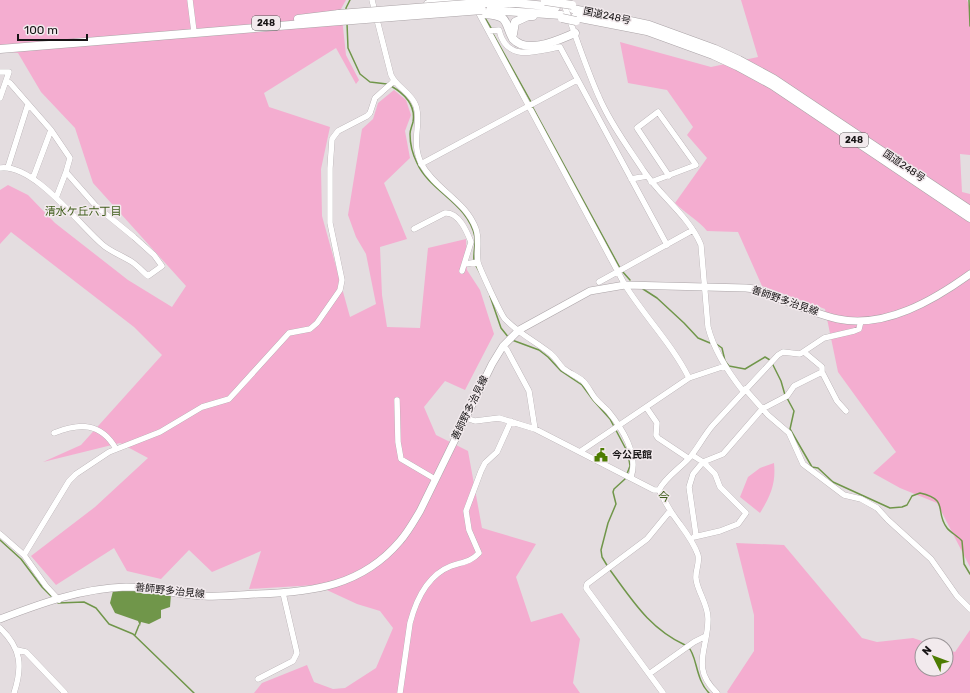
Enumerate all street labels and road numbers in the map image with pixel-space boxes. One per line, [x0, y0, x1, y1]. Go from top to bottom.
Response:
street label: 国道248号 [582, 5, 632, 27]
road number: 248 [252, 16, 280, 30]
road number: 248 [840, 133, 868, 147]
street label: 国道248号 [881, 148, 927, 184]
street label: 善師野多治見線 [750, 284, 820, 318]
street label: 善師野多治見線 [449, 374, 491, 442]
street label: 善師野多治見線 [135, 581, 205, 601]

